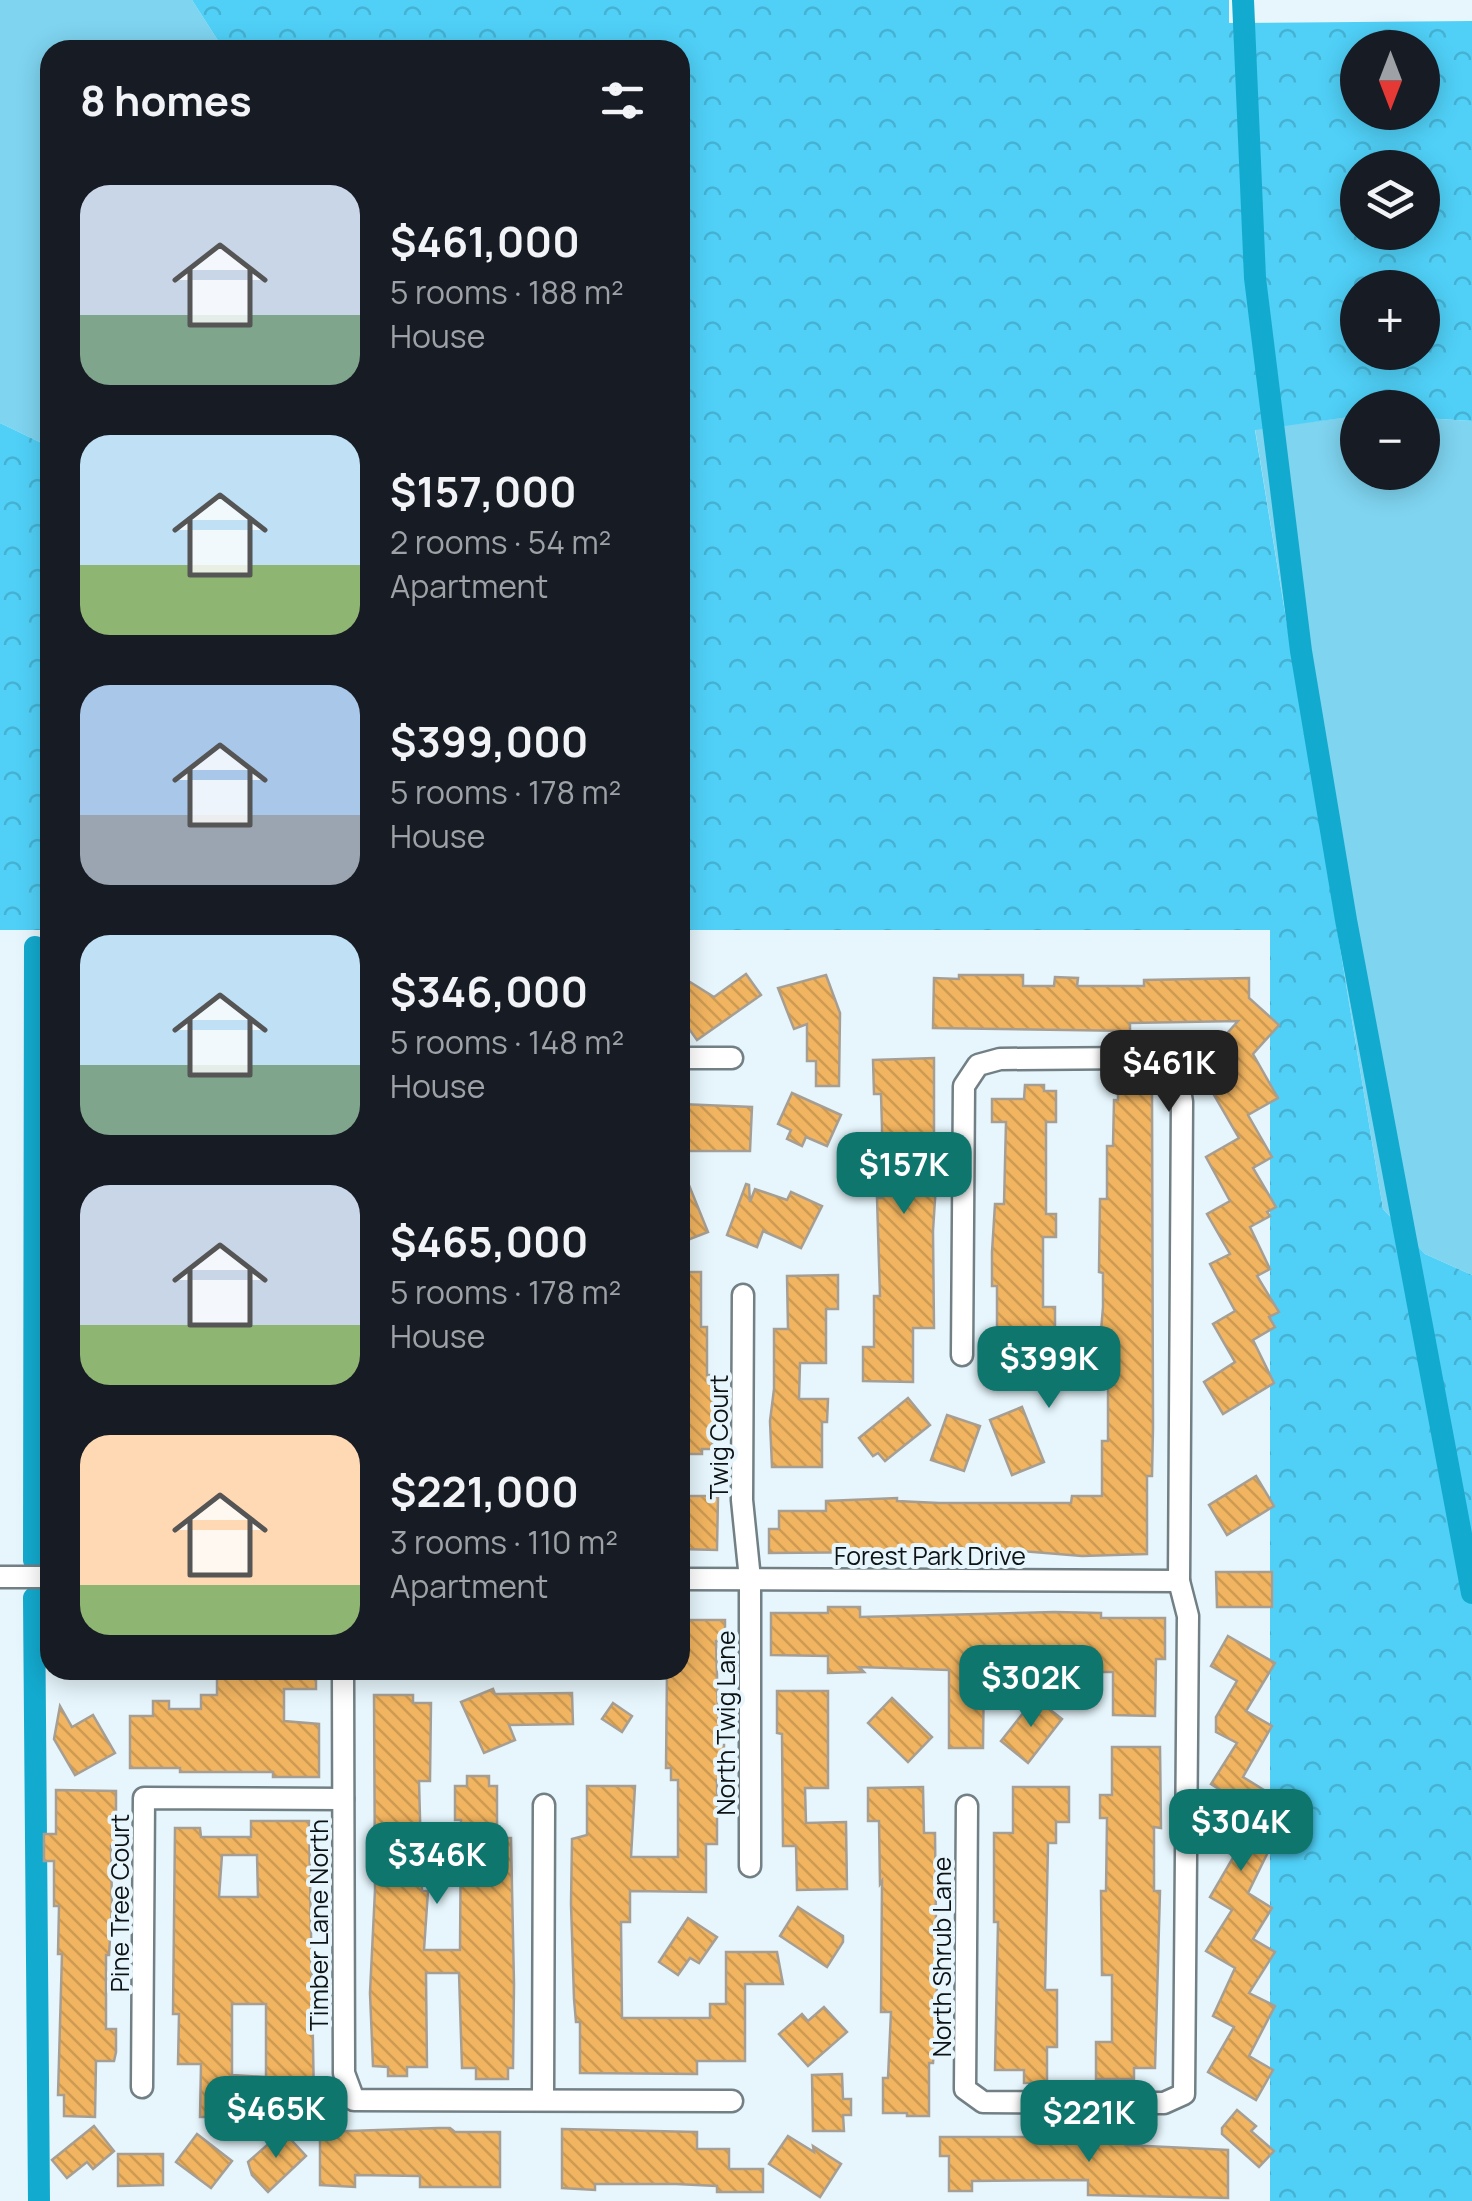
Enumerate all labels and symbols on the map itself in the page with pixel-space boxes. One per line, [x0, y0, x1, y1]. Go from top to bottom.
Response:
north arrow [1340, 30, 1440, 130]
pin: $461K [1099, 1030, 1239, 1115]
pin: $157K [834, 1132, 974, 1217]
pin: $399K [979, 1326, 1119, 1411]
street label: Twig Court [701, 1375, 736, 1499]
street label: Forest Park Drive [834, 1538, 1026, 1573]
street label: North Twig Lane [708, 1630, 743, 1816]
pin: $302K [961, 1645, 1101, 1730]
pin: $304K [1171, 1789, 1311, 1874]
street label: Pine Tree Court [102, 1814, 137, 1992]
street label: Timber Lane North [301, 1819, 336, 2031]
pin: $346K [367, 1822, 507, 1907]
street label: North Shrub Lane [924, 1857, 959, 2057]
pin: $465K [206, 2076, 346, 2161]
pin: $221K [1019, 2080, 1159, 2165]

